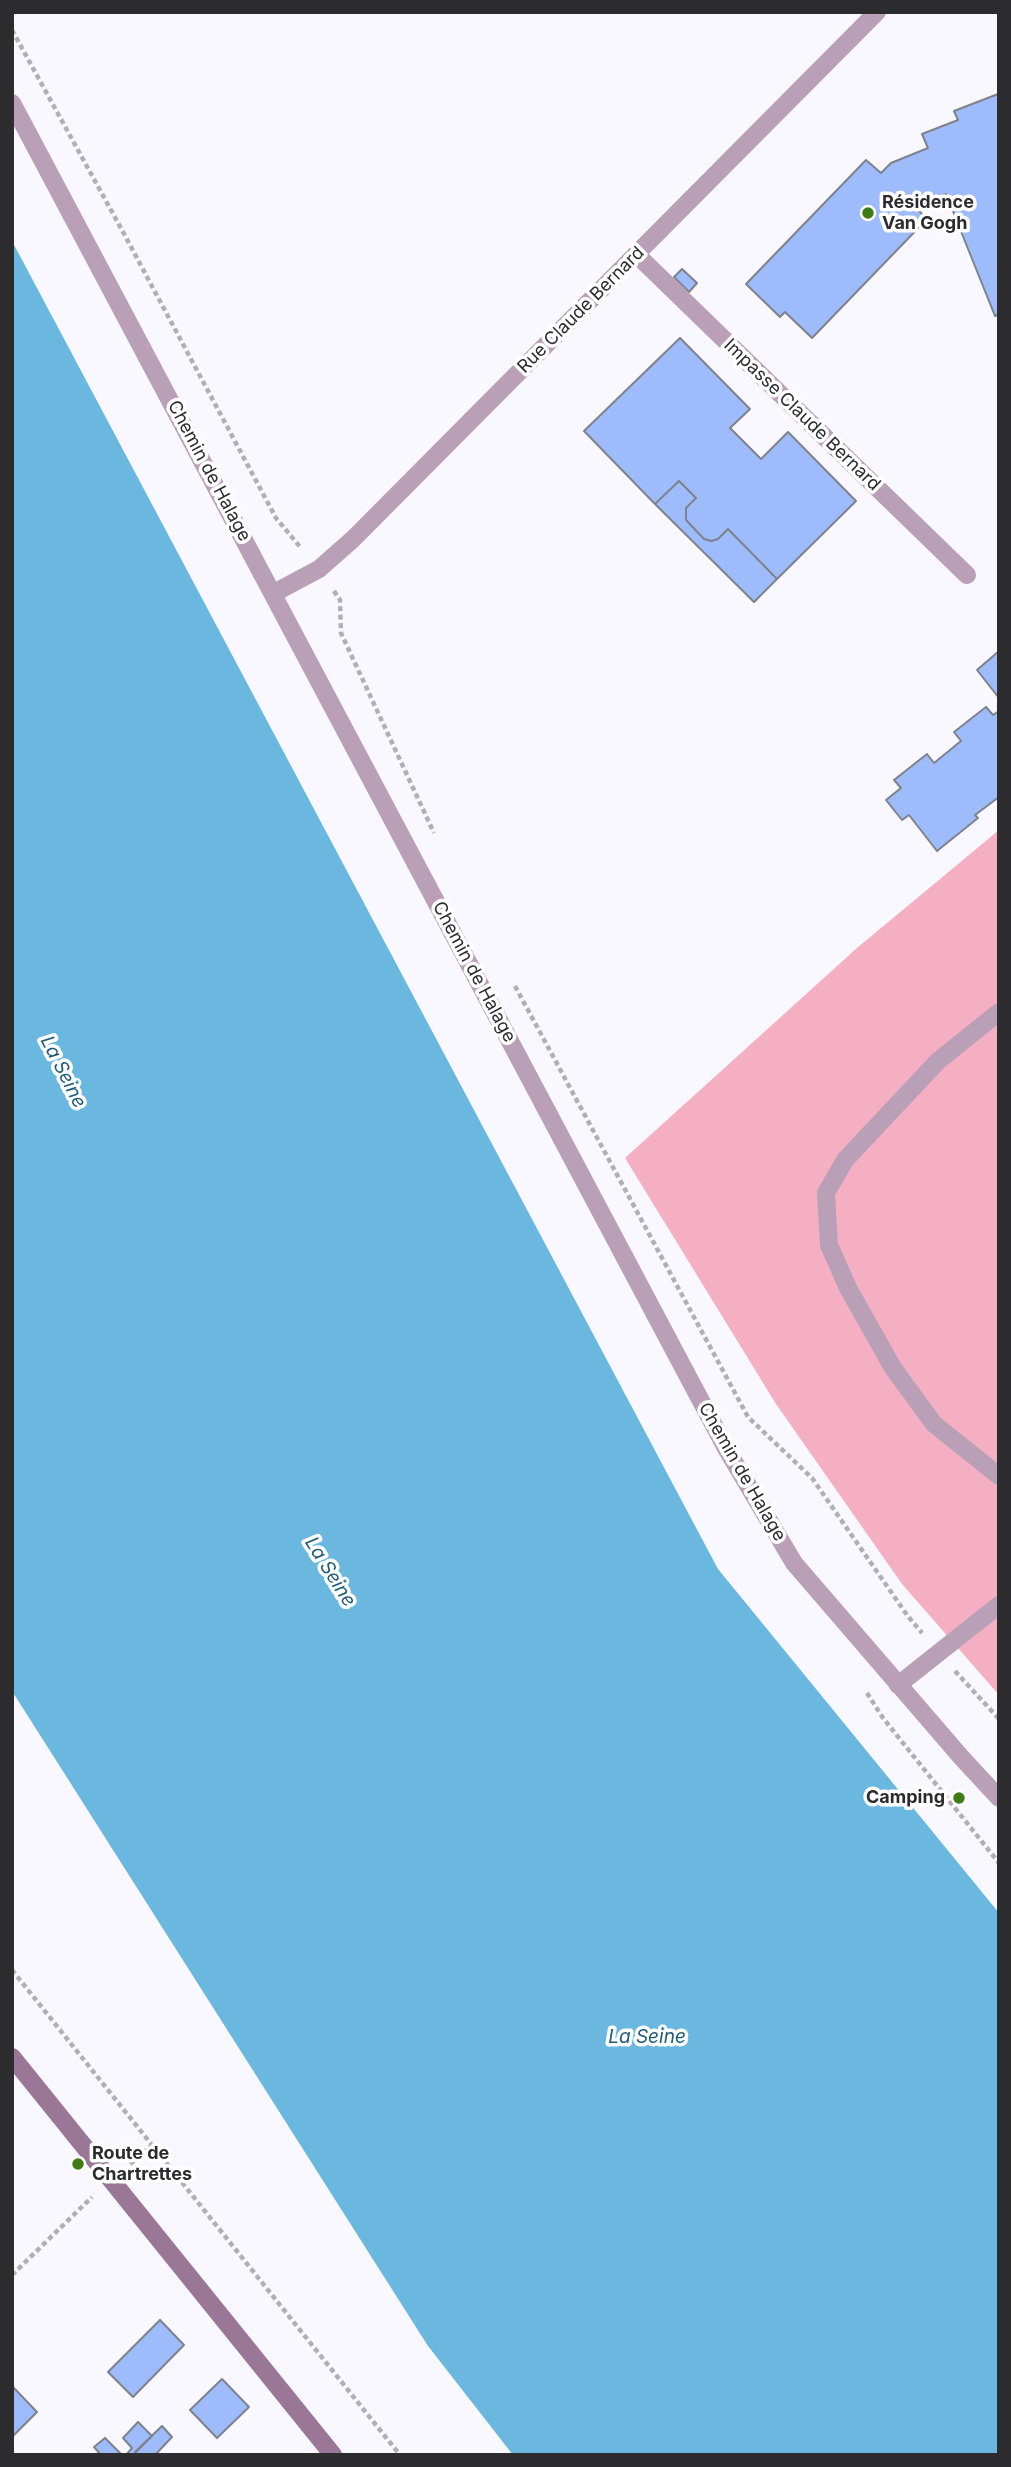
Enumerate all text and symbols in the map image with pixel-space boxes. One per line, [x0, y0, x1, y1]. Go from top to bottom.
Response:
place label: Résidence Van Gogh [882, 192, 974, 234]
marker: Résidence Van Gogh [860, 205, 876, 221]
street label: Rue Claude Bernard [513, 242, 649, 378]
street label: Impasse Claude Bernard [719, 335, 885, 495]
street label: Chemin de Halage [163, 397, 255, 545]
street label: Chemin de Halage [428, 898, 520, 1046]
water label: La Seine [35, 1032, 91, 1112]
street label: Chemin de Halage [694, 1399, 790, 1545]
water label: La Seine [300, 1533, 360, 1611]
place label: Camping [866, 1787, 945, 1809]
marker: Camping [951, 1790, 967, 1806]
water label: La Seine [608, 2026, 686, 2048]
place label: Route de Chartrettes [92, 2143, 192, 2186]
marker: Route de Chartrettes [70, 2156, 86, 2172]

